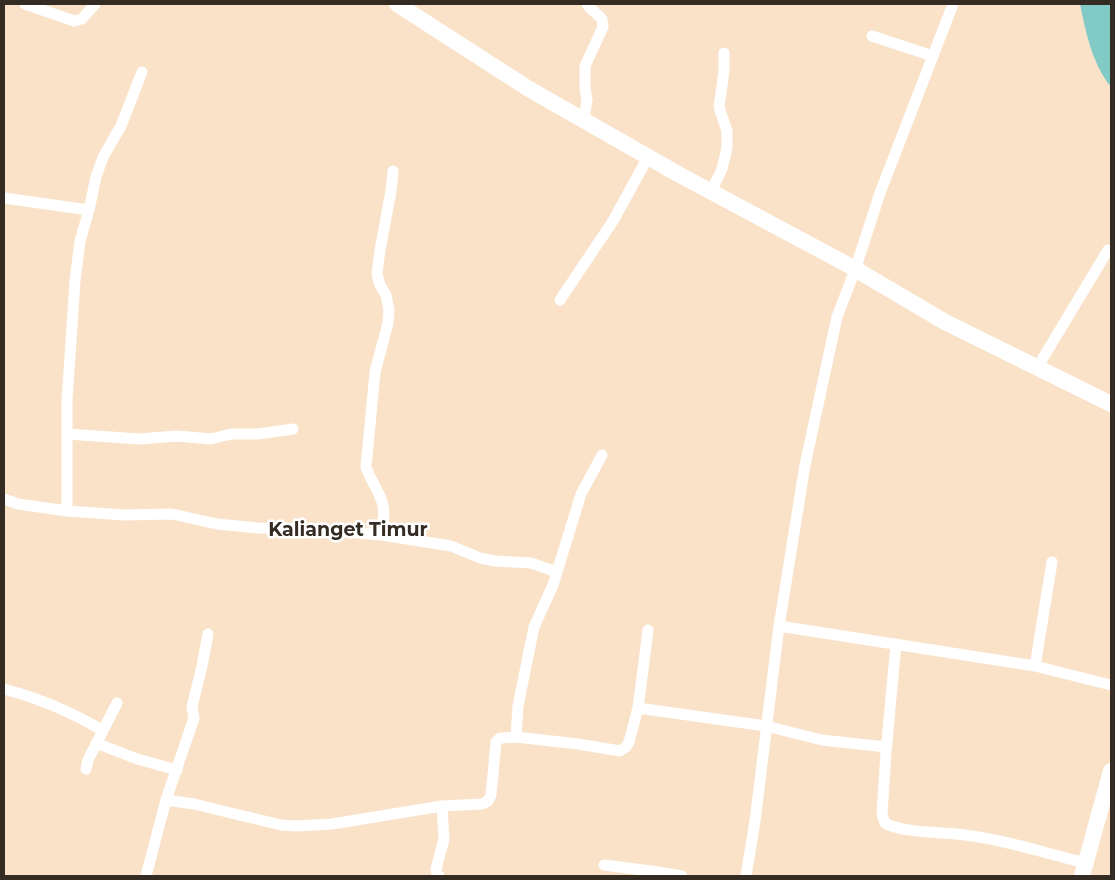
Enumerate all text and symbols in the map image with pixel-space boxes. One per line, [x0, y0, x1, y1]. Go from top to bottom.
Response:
district label: Kalianget Timur [268, 519, 428, 541]

